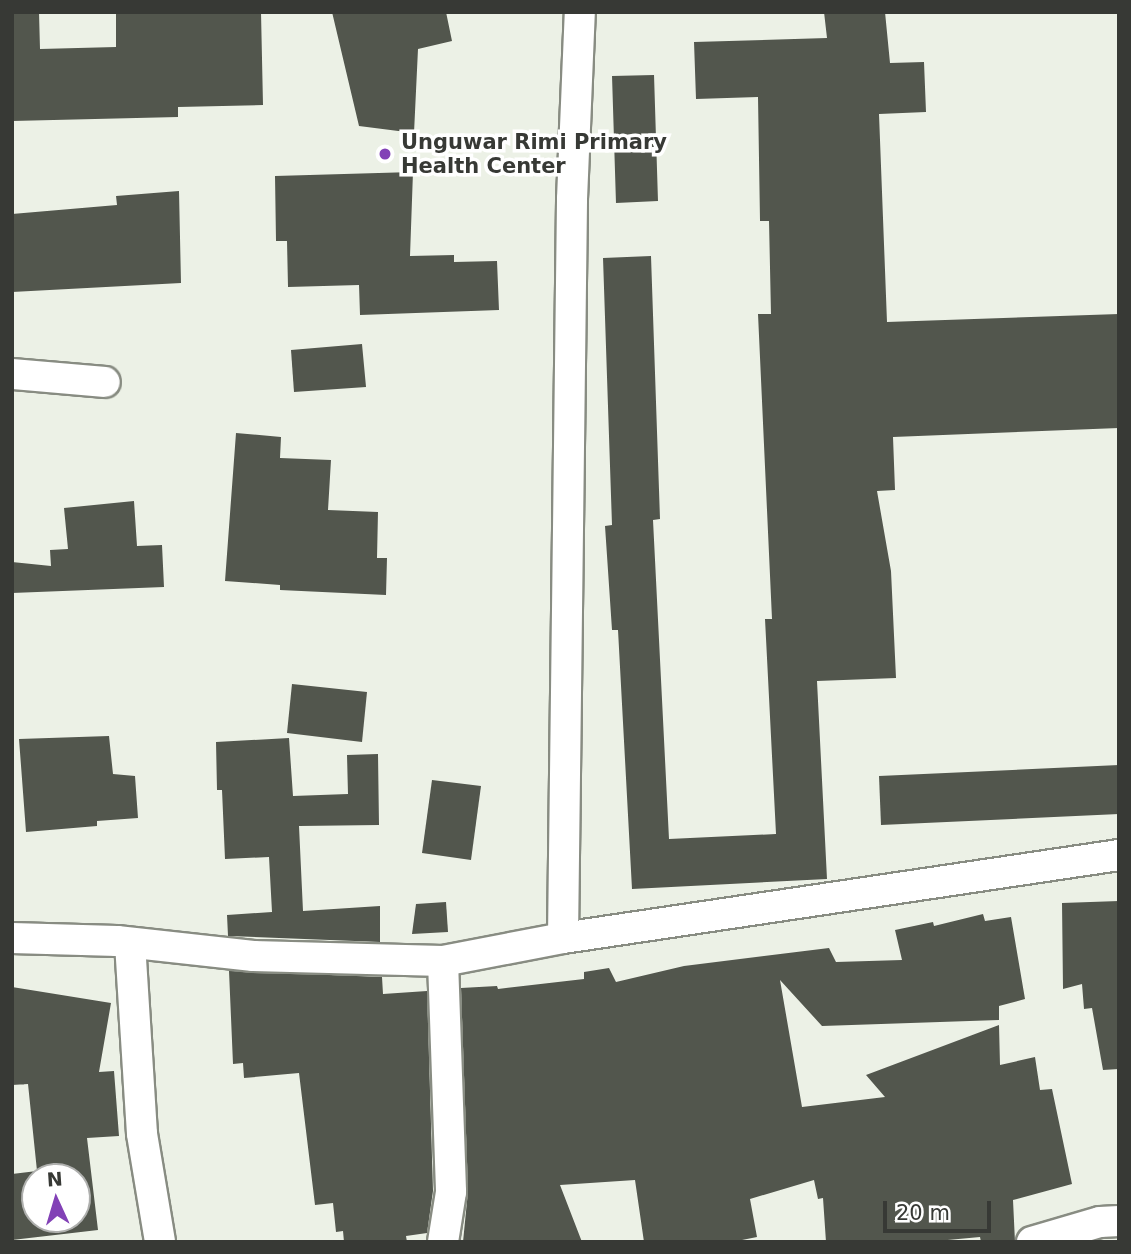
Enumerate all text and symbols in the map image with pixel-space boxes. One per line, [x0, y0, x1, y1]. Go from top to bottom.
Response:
place label: Unguwar Rimi Primary Health Center [401, 129, 667, 179]
marker: Unguwar Rimi Primary Health Center [375, 144, 395, 164]
north arrow [21, 1163, 91, 1233]
text: N [46, 1168, 63, 1191]
scale bar [886, 1188, 995, 1232]
text: 20 m [896, 1201, 950, 1225]

